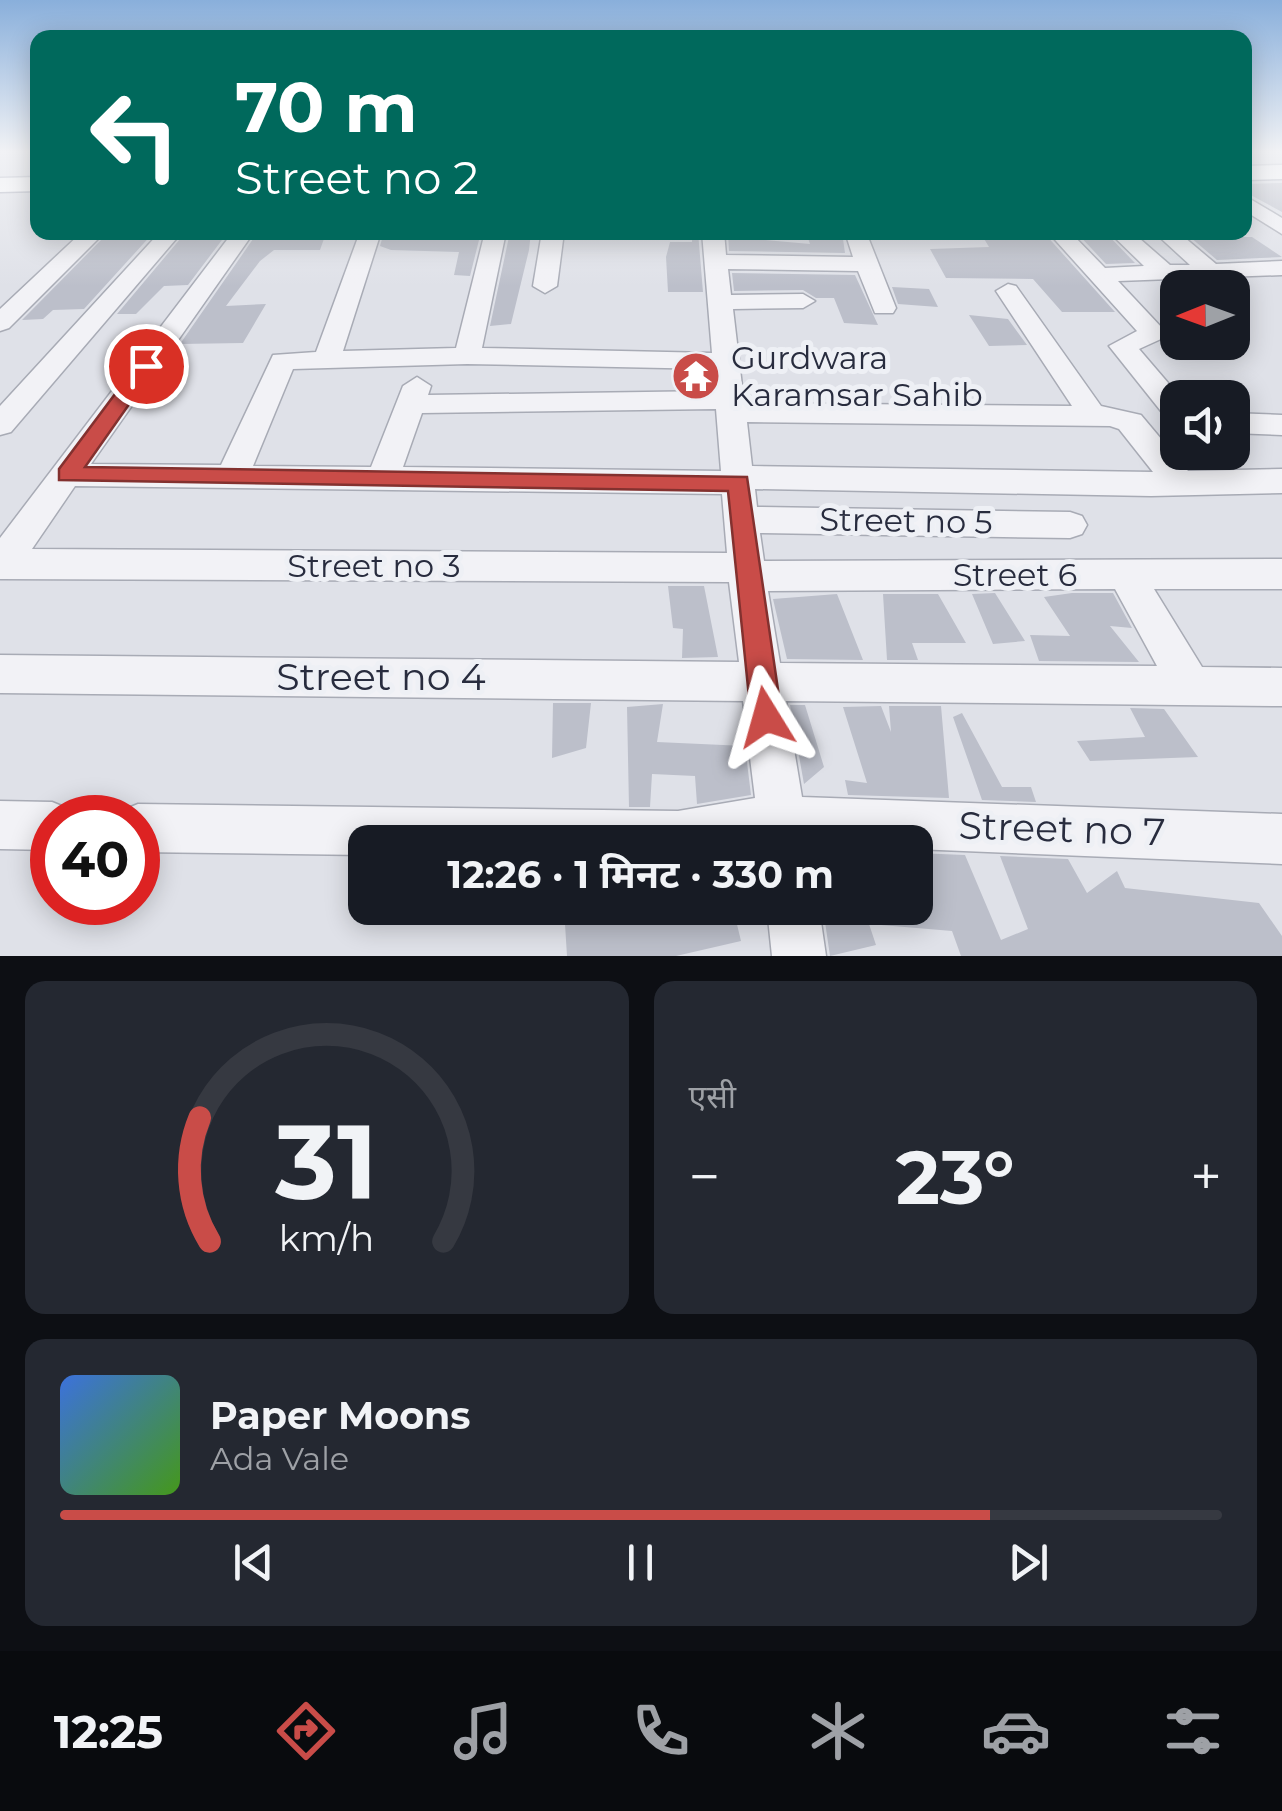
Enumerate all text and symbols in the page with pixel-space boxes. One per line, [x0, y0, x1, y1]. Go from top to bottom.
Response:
text: 70 m [235, 64, 418, 150]
icon: left [70, 70, 200, 200]
text: Street no 2 [235, 150, 479, 205]
north arrow [1160, 270, 1250, 360]
map controls [1160, 270, 1250, 470]
pin [104, 324, 189, 409]
place label: Gurdwara Karamsar Sahib [731, 338, 983, 414]
icon: arrive [119, 339, 174, 394]
temple icon: Gurdwara Karamsar Sahib [670, 350, 722, 402]
button: sound [1160, 380, 1250, 470]
street label: Street no 5 [819, 499, 993, 542]
street label: Street no 3 [287, 546, 461, 585]
street label: Street 6 [953, 555, 1077, 594]
street label: Street no 4 [276, 653, 486, 700]
position arrow [714, 665, 818, 769]
speed limit sign: 40 [30, 795, 160, 925]
street label: Street no 7 [958, 801, 1166, 856]
text: 12:26 · 1 मिनट · 330 m [447, 851, 834, 898]
text: एसी [689, 1077, 736, 1116]
text: 31 [275, 1098, 378, 1225]
text: 23° [896, 1131, 1015, 1223]
text: − [689, 1143, 720, 1210]
text: + [1190, 1143, 1222, 1210]
text: km/h [279, 1216, 374, 1260]
text: Paper Moons [210, 1392, 471, 1439]
text: Ada Vale [210, 1439, 349, 1478]
icon: previous [226, 1535, 281, 1590]
icon: pause [613, 1535, 668, 1590]
icon: next [1001, 1535, 1056, 1590]
icon: directions [271, 1696, 341, 1766]
icon: music [448, 1696, 518, 1766]
icon: phone [626, 1696, 696, 1766]
icon: climate [803, 1696, 873, 1766]
icon: car [981, 1696, 1051, 1766]
icon: filters [1158, 1696, 1228, 1766]
text: 12:25 [54, 1704, 163, 1759]

